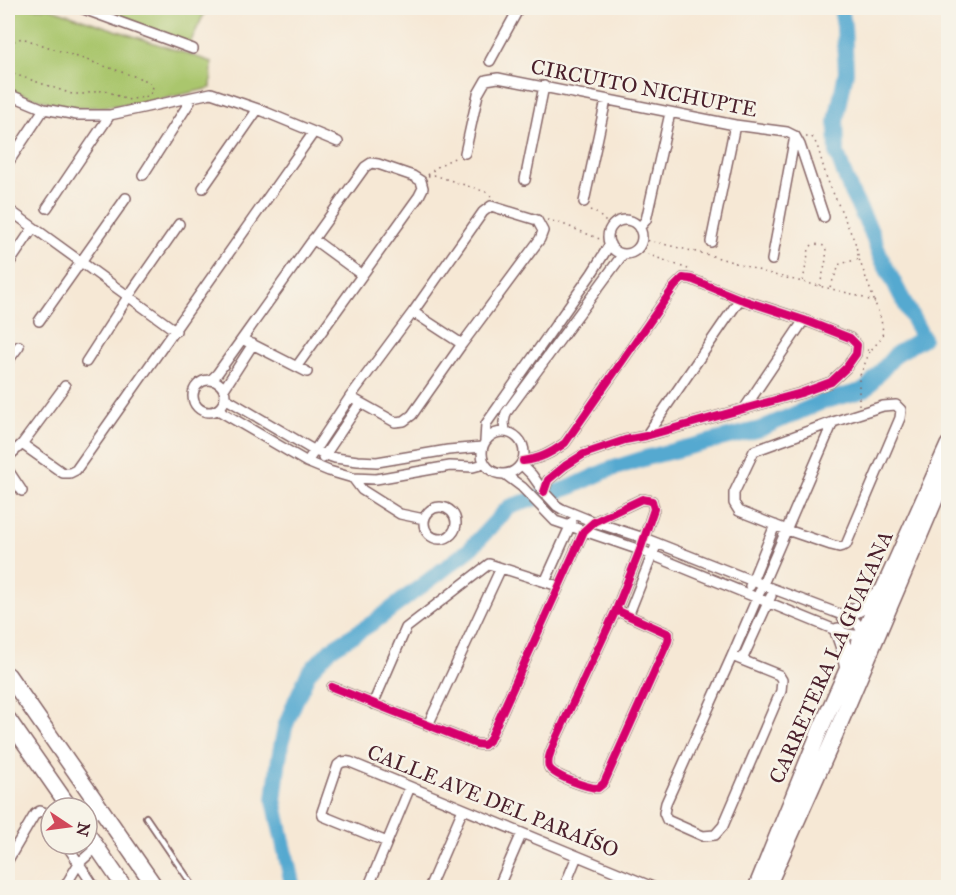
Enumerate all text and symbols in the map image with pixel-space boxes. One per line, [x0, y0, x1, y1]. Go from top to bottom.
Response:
street label: CIRCUITO NICHUPTE [529, 53, 759, 123]
street label: CARRETERA LA GUAYANA [763, 526, 899, 788]
street label: CALLE AVE DEL PARAÍSO [364, 738, 623, 863]
north arrow [39, 796, 99, 856]
text: N [72, 821, 94, 838]

